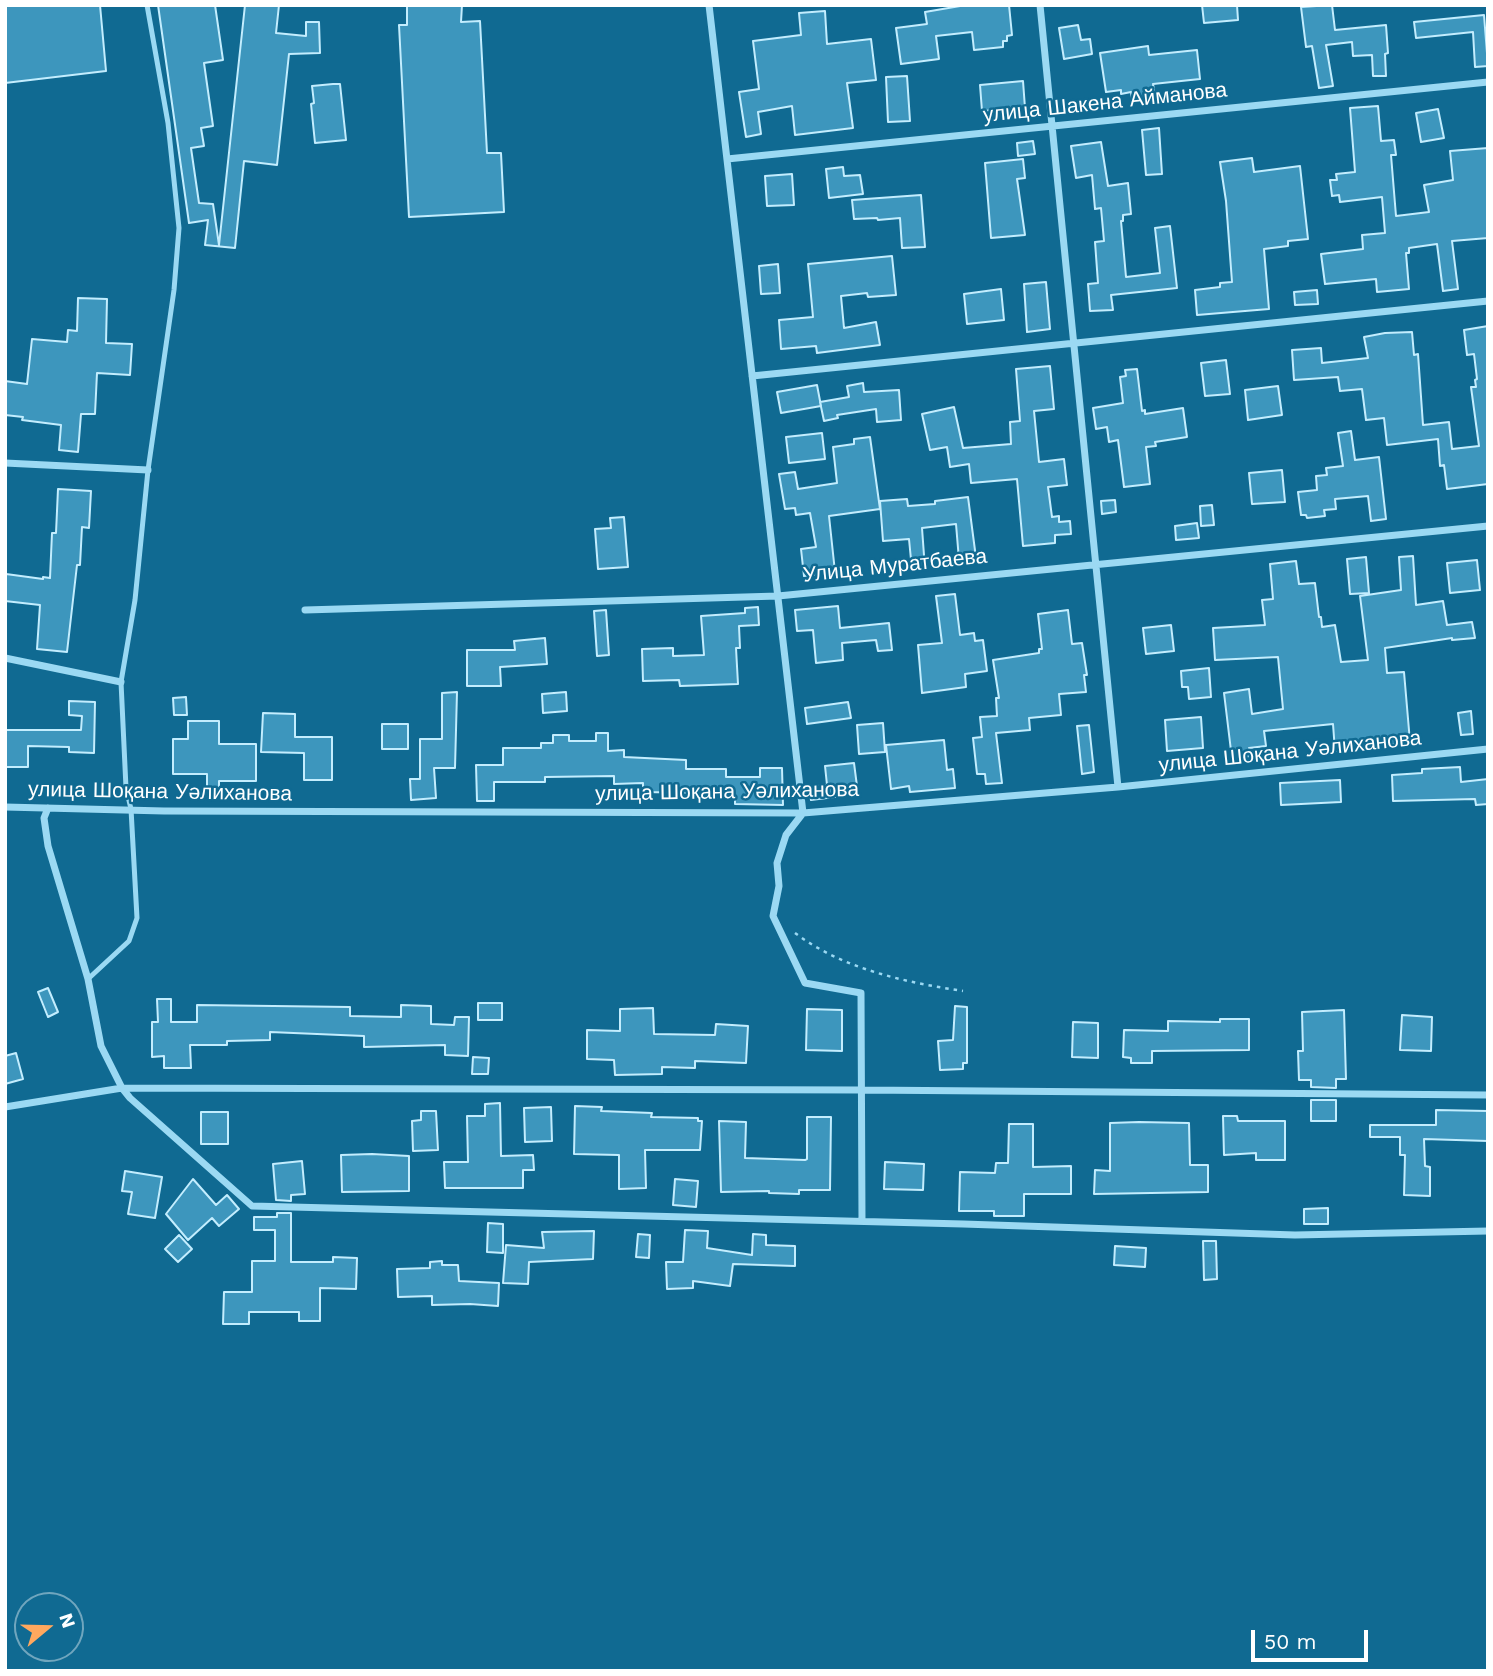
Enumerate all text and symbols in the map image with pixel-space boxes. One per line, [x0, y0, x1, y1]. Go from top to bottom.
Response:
street label: улица Шакена Айманова [982, 78, 1228, 128]
street label: Улица Муратбаева [802, 544, 988, 588]
street label: улица Шоқана Уәлиханова [1157, 726, 1423, 778]
street label: улица Шоқана Уәлиханова [28, 777, 292, 807]
street label: улица Шоқана Уәлиханова [595, 777, 859, 807]
north arrow [14, 1592, 84, 1662]
text: N [54, 1610, 81, 1631]
scale bar [1255, 1616, 1372, 1660]
text: 50 m [1264, 1629, 1316, 1654]

